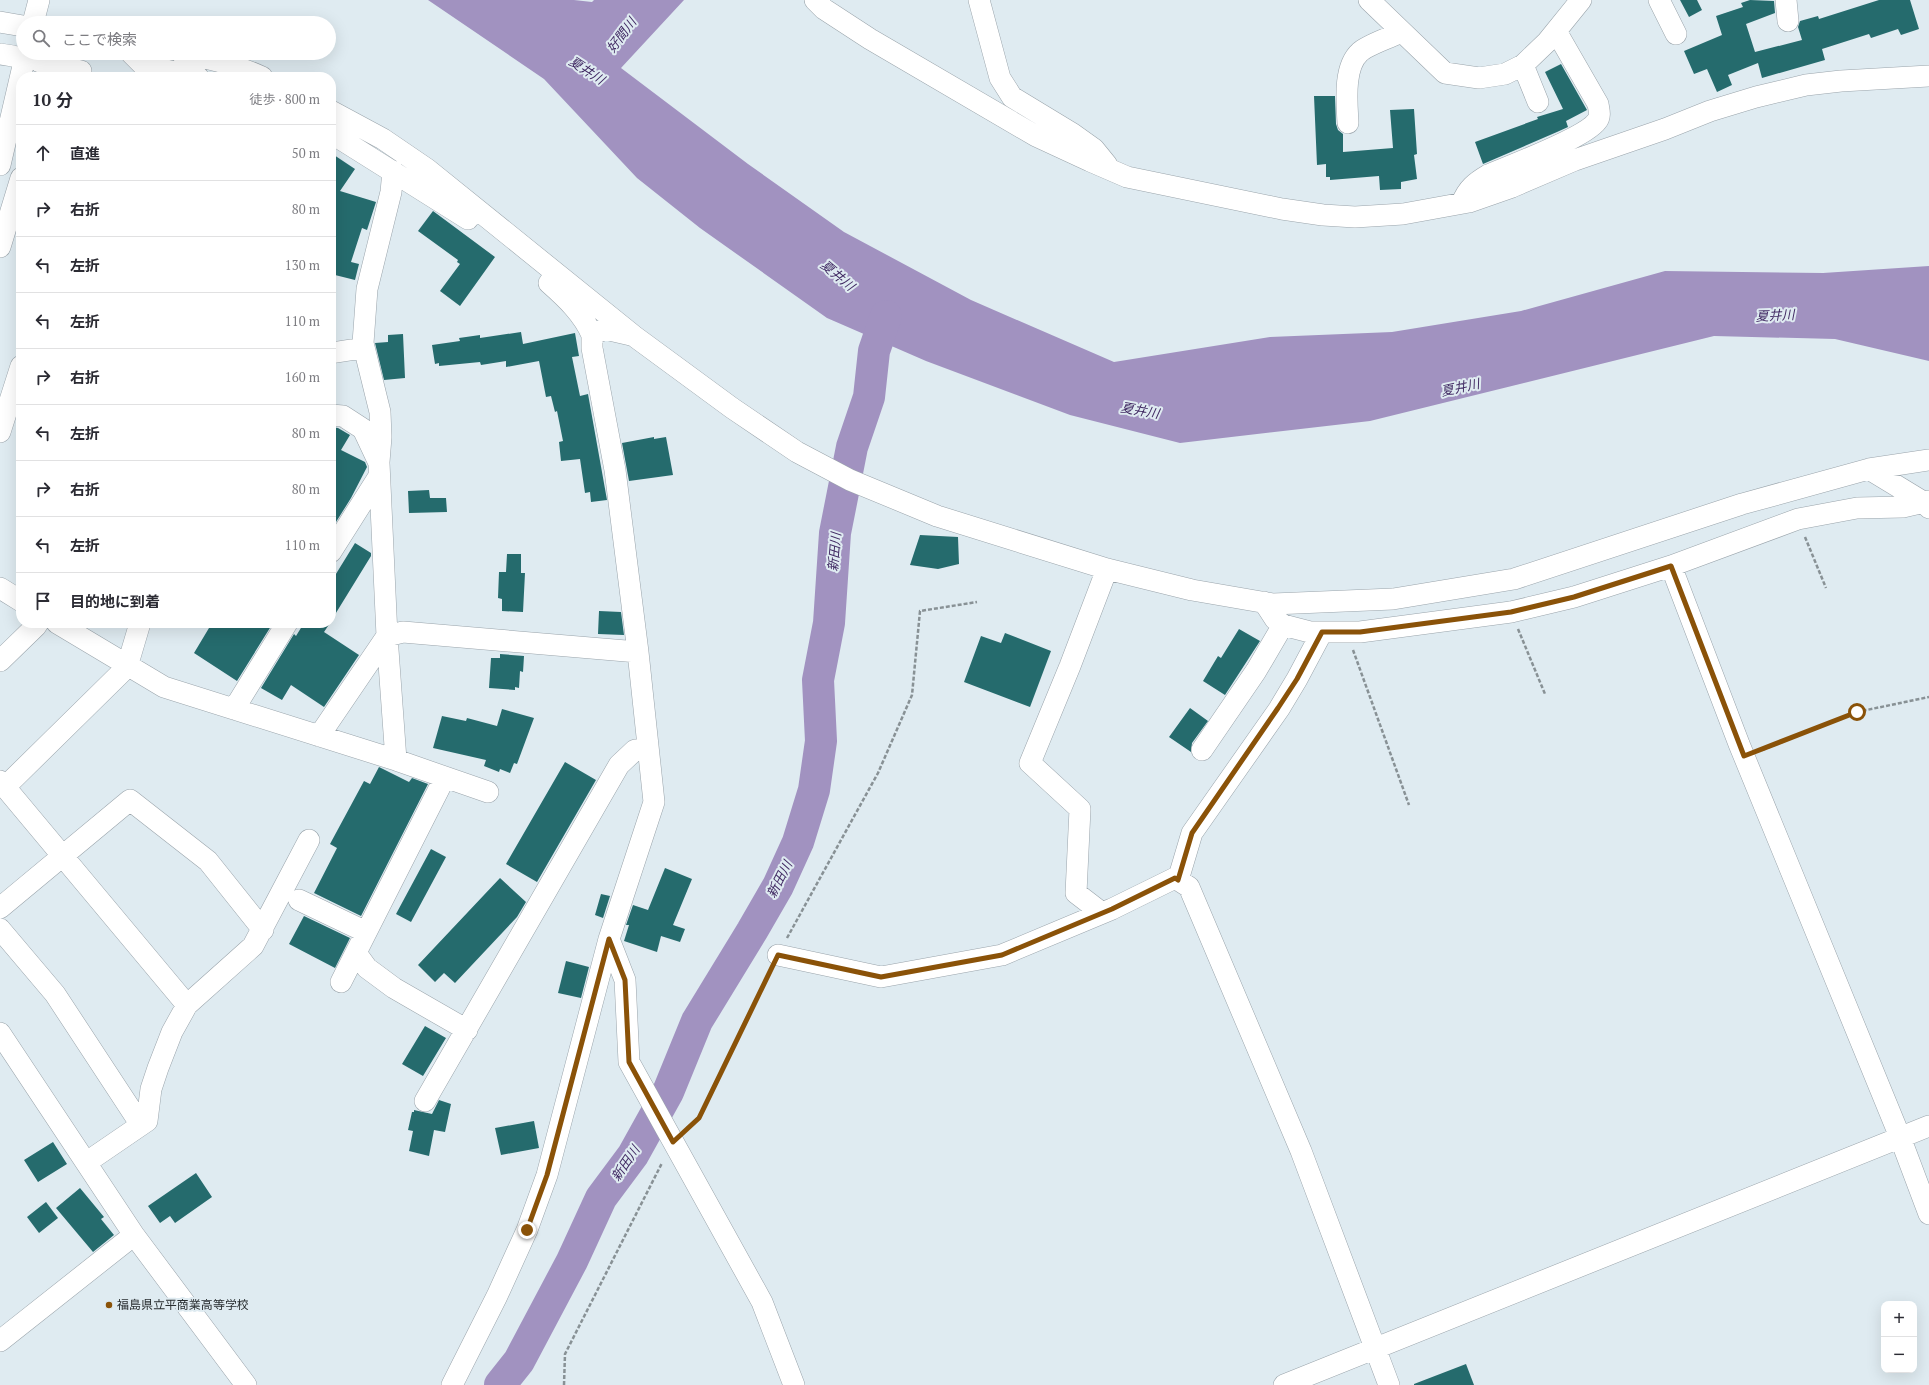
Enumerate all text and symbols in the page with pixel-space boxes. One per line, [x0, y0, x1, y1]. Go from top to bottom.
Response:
water label: 好間川 [602, 12, 641, 56]
search box [16, 16, 336, 60]
icon: search [30, 27, 52, 49]
text: ここで検索 [62, 29, 137, 49]
water label: 夏井川 [566, 52, 610, 89]
text: 10 分 [32, 88, 73, 111]
text: 徒歩 · 800 m [249, 90, 320, 108]
icon: ahead [32, 142, 54, 164]
text: 直進 [70, 143, 100, 163]
text: 50 m [292, 144, 320, 162]
icon: right [32, 198, 54, 220]
text: 右折 [70, 199, 100, 219]
text: 80 m [292, 200, 320, 218]
icon: left [32, 254, 54, 276]
text: 左折 [70, 255, 100, 275]
text: 130 m [285, 256, 320, 274]
water label: 夏井川 [817, 256, 860, 296]
water label: 夏井川 [1755, 305, 1797, 325]
icon: left [32, 310, 54, 332]
text: 左折 [70, 311, 100, 331]
text: 110 m [285, 312, 320, 330]
icon: right [32, 366, 54, 388]
text: 右折 [70, 367, 100, 387]
text: 160 m [285, 368, 320, 386]
water label: 夏井川 [1439, 374, 1483, 400]
water label: 夏井川 [1119, 398, 1163, 423]
icon: left [32, 422, 54, 444]
text: 左折 [70, 423, 100, 443]
text: 80 m [292, 424, 320, 442]
icon: right [32, 478, 54, 500]
text: 右折 [70, 479, 100, 499]
text: 80 m [292, 480, 320, 498]
water label: 新田川 [823, 530, 845, 572]
icon: left [32, 534, 54, 556]
text: 左折 [70, 535, 100, 555]
text: 110 m [285, 536, 320, 554]
icon: arrive [32, 590, 54, 612]
text: 目的地に到着 [70, 591, 160, 611]
route start [1848, 703, 1866, 721]
water label: 新田川 [762, 856, 797, 900]
water label: 新田川 [607, 1140, 644, 1184]
route end [518, 1221, 536, 1239]
place label: 福島県立平商業高等学校 [117, 1297, 249, 1312]
marker: 福島県立平商業高等学校 [104, 1300, 114, 1310]
map controls [1881, 1301, 1917, 1373]
button: + [1881, 1301, 1917, 1337]
button: − [1881, 1337, 1917, 1373]

